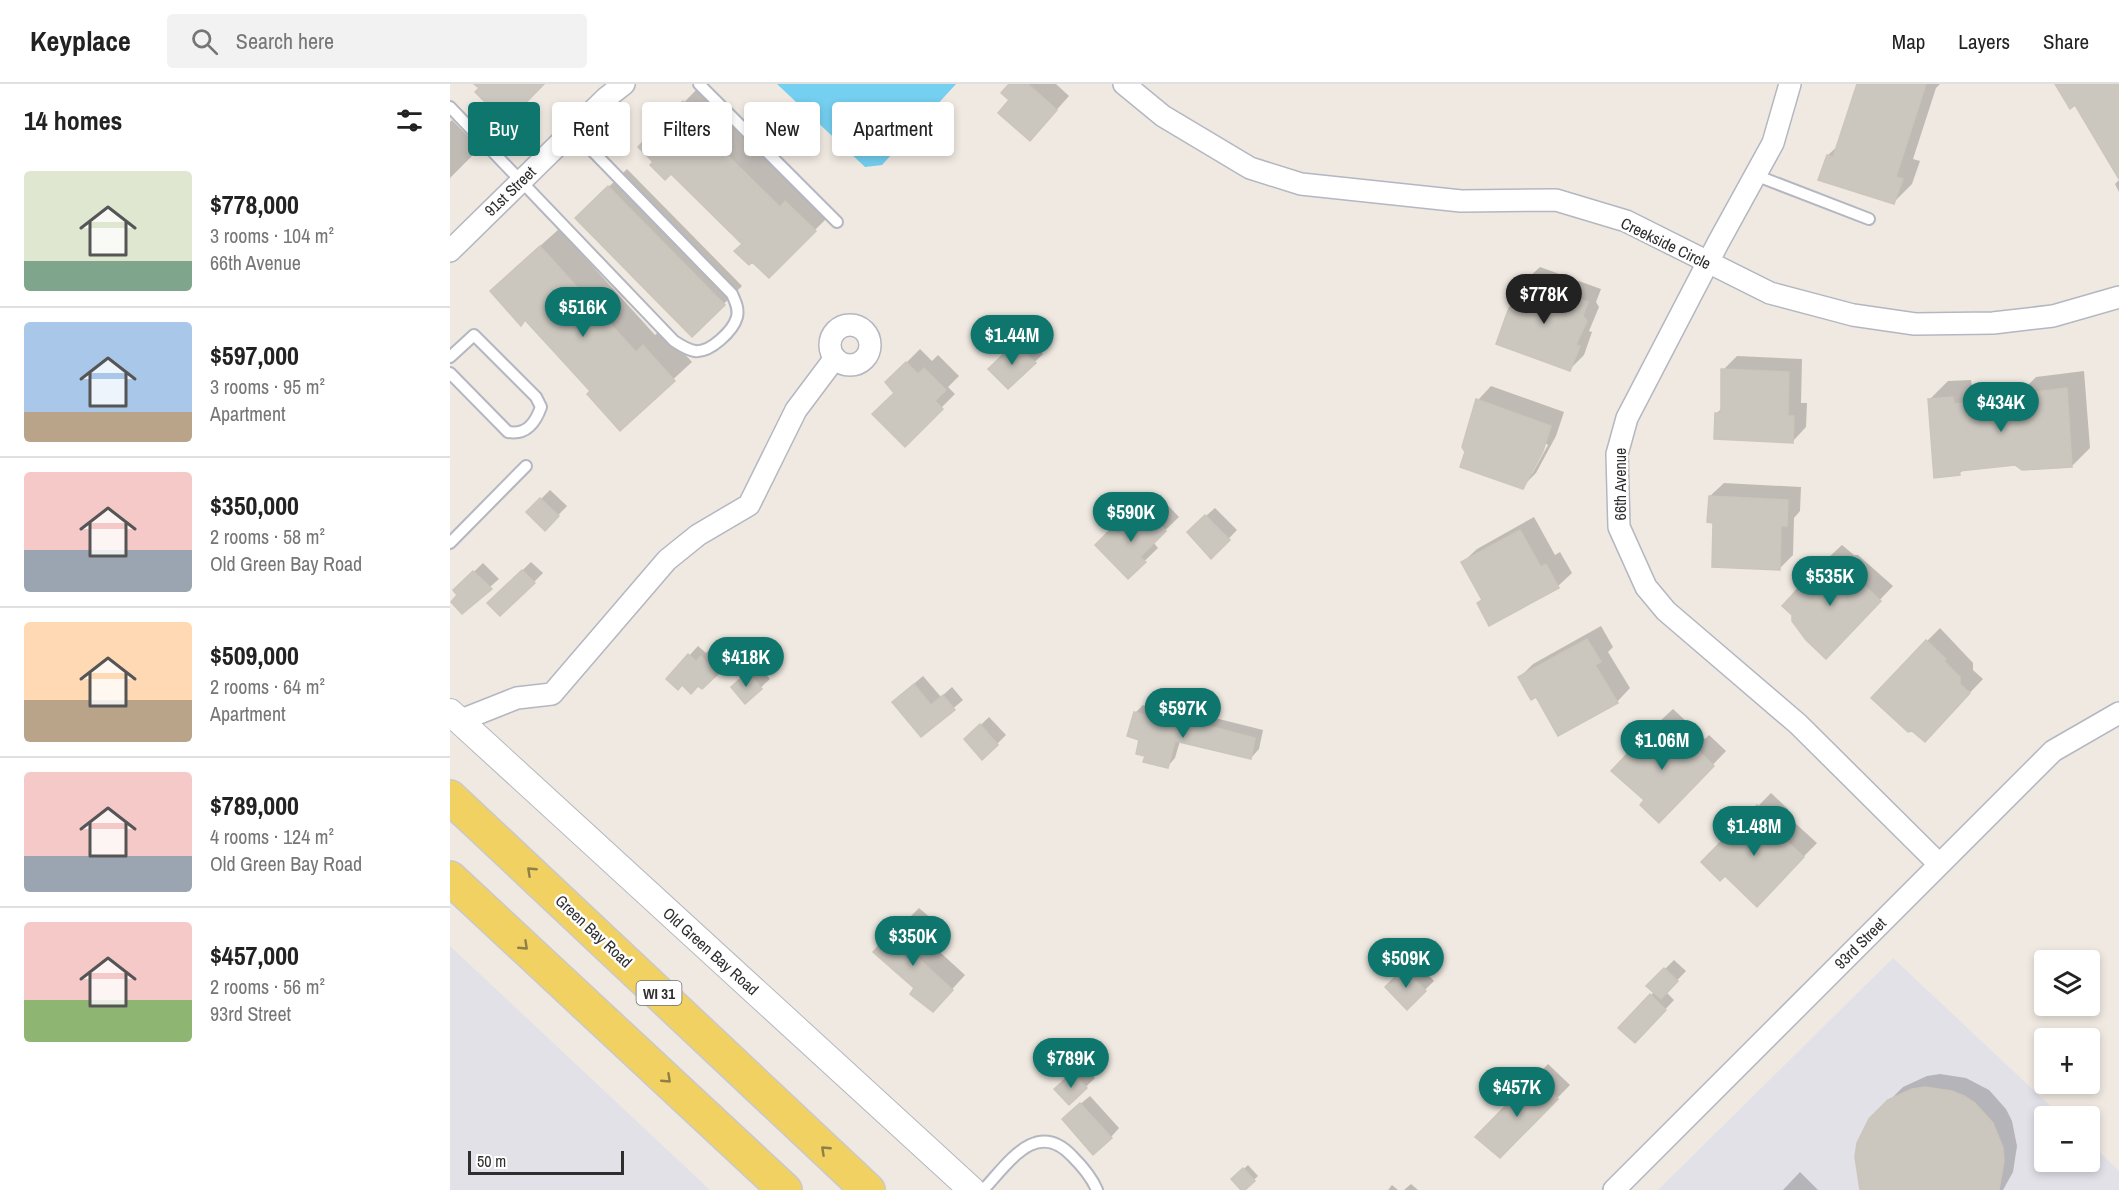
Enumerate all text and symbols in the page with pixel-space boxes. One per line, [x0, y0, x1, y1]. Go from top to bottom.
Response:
search box [167, 14, 587, 68]
text: Keyplace [30, 22, 131, 60]
icon: search [188, 25, 221, 58]
text: Search here [236, 26, 334, 56]
text: Map [1892, 27, 1925, 56]
text: Layers [1958, 27, 2010, 56]
text: Share [2043, 27, 2089, 56]
chip: Buy [468, 102, 540, 156]
chip: Rent [552, 102, 630, 156]
chip: Filters [642, 102, 732, 156]
chip: New [744, 102, 820, 156]
chip: Apartment [832, 102, 954, 156]
text: 14 homes [24, 103, 122, 138]
icon: filters [393, 104, 426, 137]
street label: 91st Street [480, 161, 541, 221]
text: $778,000 [210, 187, 299, 222]
icon: home [72, 195, 144, 267]
street label: Creekside Circle [1617, 212, 1715, 274]
text: 3 rooms · 104 m² [210, 222, 334, 249]
text: 66th Avenue [210, 249, 301, 276]
pin: $778K [1502, 274, 1586, 325]
text: $778K [1520, 280, 1568, 307]
pin: $516K [541, 287, 625, 338]
text: $516K [559, 293, 607, 320]
pin: $1.44M [963, 315, 1061, 366]
text: $1.44M [985, 321, 1039, 348]
text: $597,000 [210, 338, 299, 373]
icon: home [72, 346, 144, 418]
text: 3 rooms · 95 m² [210, 373, 325, 400]
pin: $434K [1959, 382, 2043, 433]
text: $434K [1977, 388, 2025, 415]
text: Apartment [210, 400, 286, 427]
street label: 66th Avenue [1609, 448, 1631, 520]
text: $350,000 [210, 488, 299, 523]
pin: $590K [1089, 492, 1173, 543]
icon: home [72, 496, 144, 568]
text: $590K [1107, 498, 1155, 525]
text: 2 rooms · 58 m² [210, 523, 325, 550]
text: Old Green Bay Road [210, 550, 362, 577]
pin: $535K [1788, 556, 1872, 607]
text: $535K [1806, 562, 1854, 589]
pin: $418K [704, 637, 788, 688]
text: $509,000 [210, 638, 299, 673]
text: $418K [722, 643, 770, 670]
icon: home [72, 646, 144, 718]
text: 2 rooms · 64 m² [210, 673, 325, 700]
pin: $597K [1141, 688, 1225, 739]
text: $597K [1159, 694, 1207, 721]
text: Apartment [210, 700, 286, 727]
pin: $1.06M [1613, 720, 1711, 771]
text: $1.06M [1635, 726, 1689, 753]
text: $789,000 [210, 788, 299, 823]
icon: home [72, 796, 144, 868]
pin: $1.48M [1705, 806, 1803, 857]
text: $1.48M [1727, 812, 1781, 839]
text: 4 rooms · 124 m² [210, 823, 334, 850]
text: Old Green Bay Road [210, 850, 362, 877]
one-way arrow [527, 868, 538, 879]
street label: Green Bay Road [551, 890, 637, 972]
street label: Old Green Bay Road [658, 902, 764, 1000]
street label: 93rd Street [1829, 912, 1891, 974]
pin: $350K [871, 916, 955, 967]
text: $350K [889, 922, 937, 949]
text: $457,000 [210, 938, 299, 973]
pin: $509K [1364, 938, 1448, 989]
one-way arrow [517, 939, 527, 950]
text: $509K [1382, 944, 1430, 971]
icon: home [72, 946, 144, 1018]
map controls [2034, 950, 2100, 1172]
button: layers [2034, 950, 2100, 1016]
text: 2 rooms · 56 m² [210, 973, 325, 1000]
road number: WI 31 [636, 981, 682, 1005]
text: 93rd Street [210, 1000, 291, 1027]
button: + [2034, 1028, 2100, 1094]
pin: $789K [1029, 1038, 1113, 1089]
text: $789K [1047, 1044, 1095, 1071]
pin: $457K [1475, 1067, 1559, 1118]
one-way arrow [660, 1072, 670, 1083]
text: $457K [1493, 1073, 1541, 1100]
button: − [2034, 1106, 2100, 1172]
one-way arrow [822, 1146, 832, 1157]
scale bar [468, 1148, 624, 1176]
text: 50 m [477, 1150, 506, 1172]

